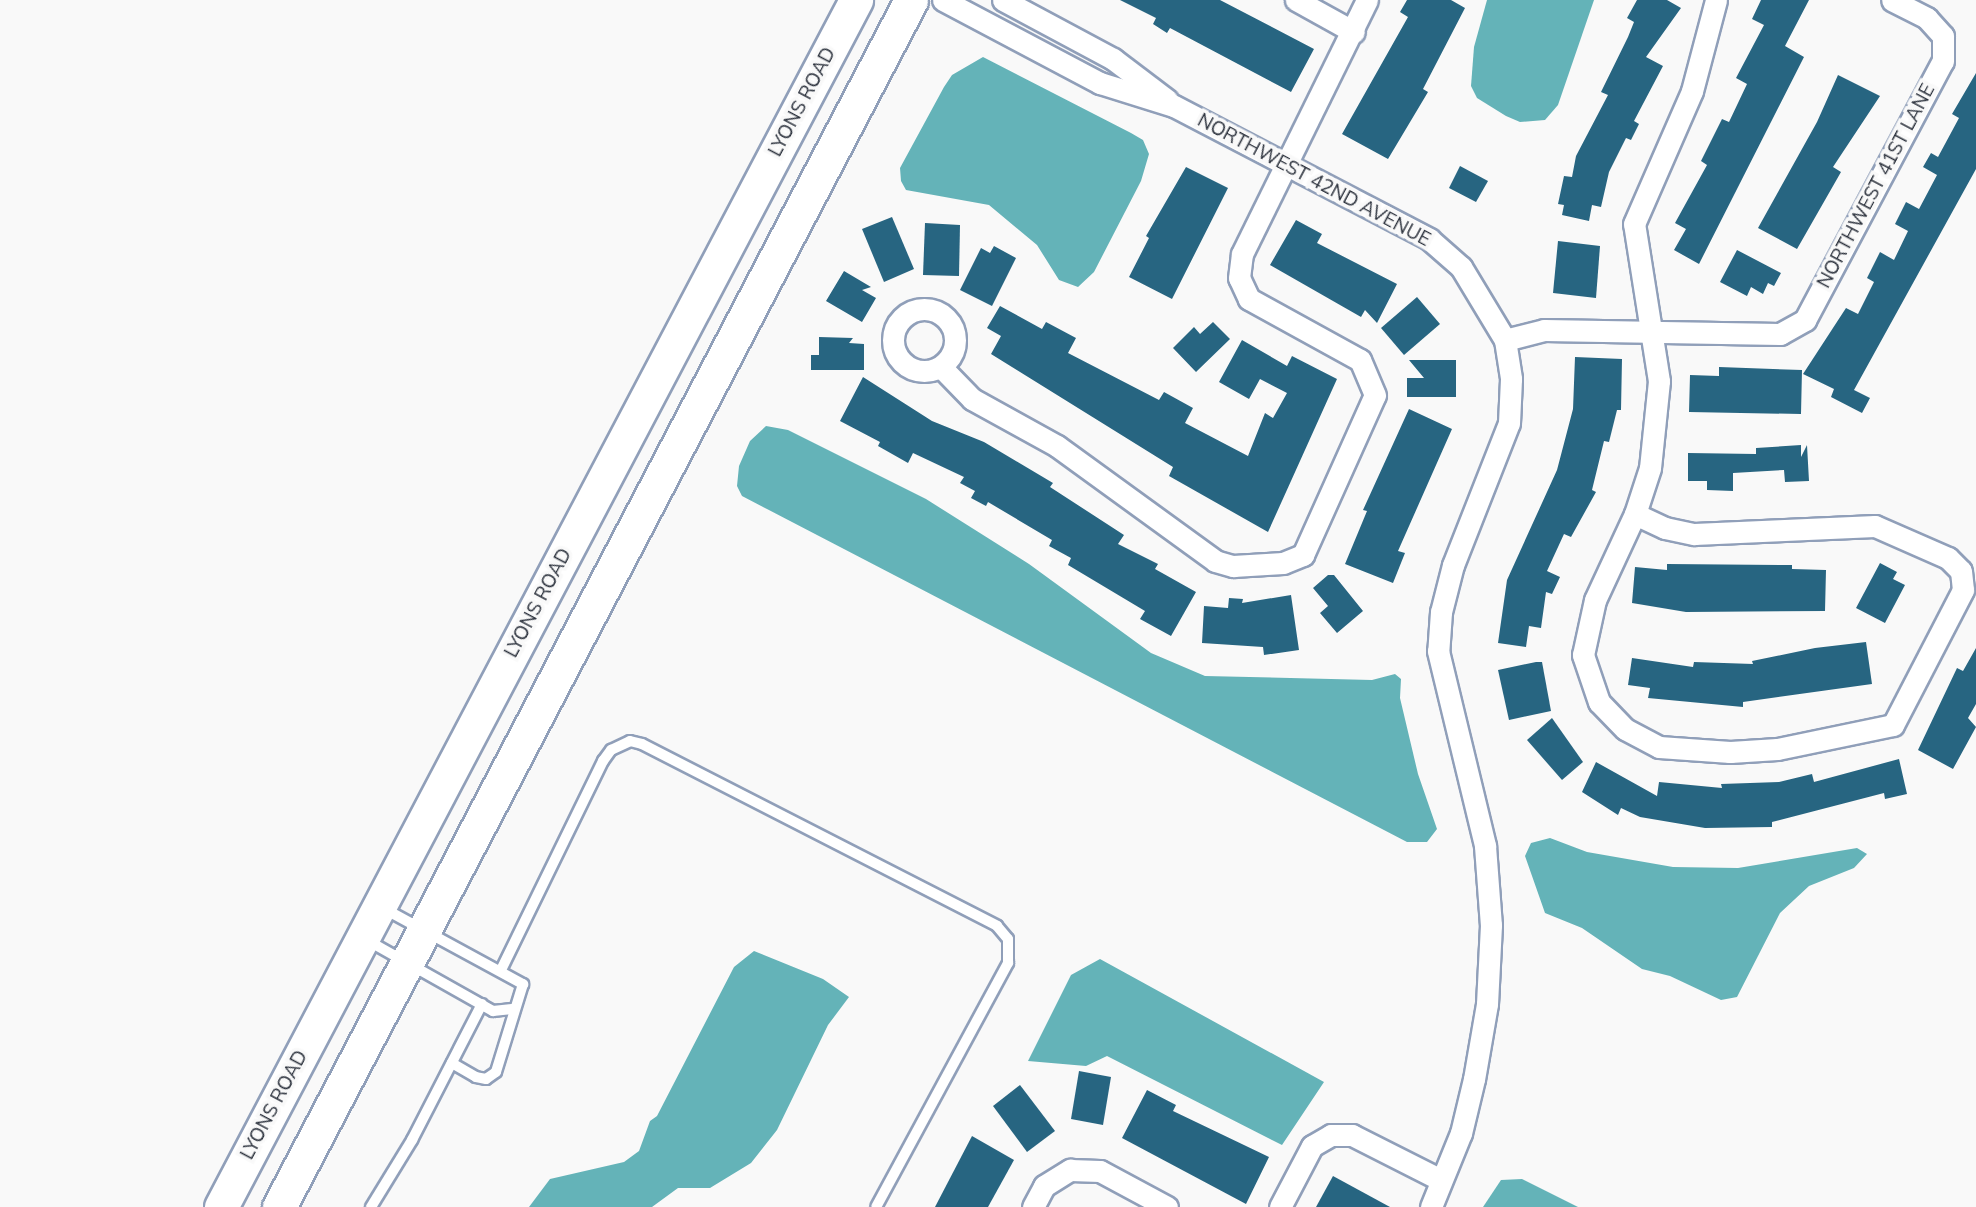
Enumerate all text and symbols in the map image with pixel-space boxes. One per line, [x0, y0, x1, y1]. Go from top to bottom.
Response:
street label: LYONS ROAD [764, 44, 840, 160]
street label: NORTHWEST 41ST LANE [1812, 80, 1940, 292]
street label: NORTHWEST 42ND AVENUE [1194, 109, 1434, 251]
street label: LYONS ROAD [500, 545, 576, 661]
street label: LYONS ROAD [236, 1047, 312, 1163]

